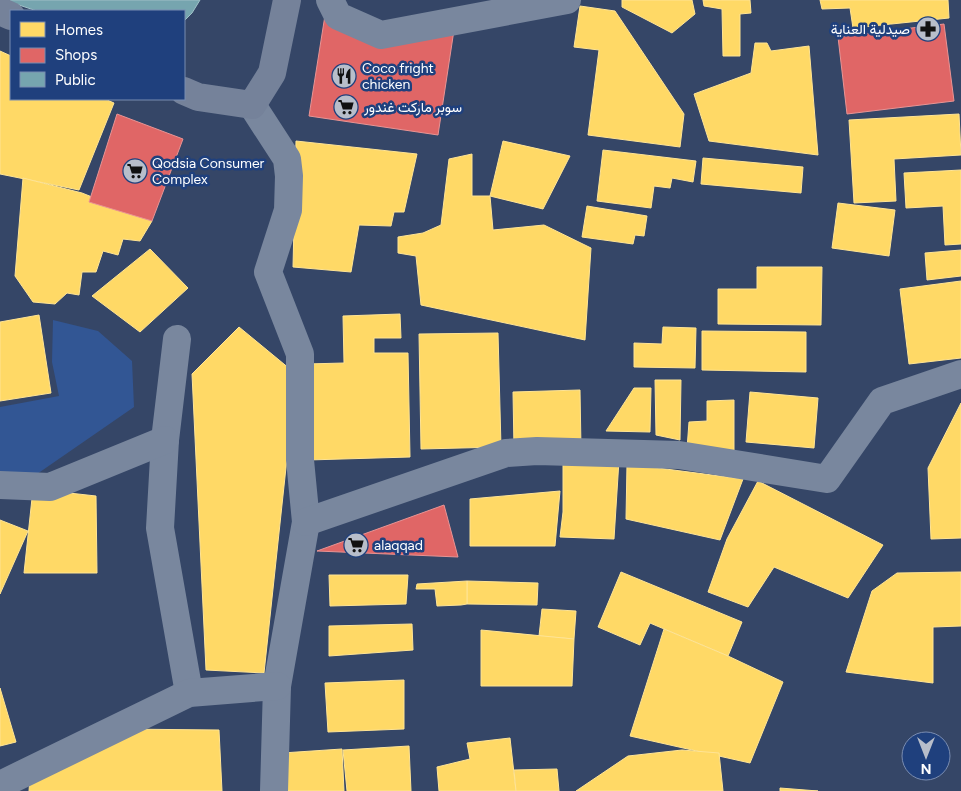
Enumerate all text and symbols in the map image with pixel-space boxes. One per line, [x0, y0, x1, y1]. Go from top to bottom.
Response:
legend [10, 10, 185, 100]
pharmacy icon: صيدلية العناية [915, 16, 941, 42]
text: Homes [55, 21, 103, 39]
place label: صيدلية العناية [831, 21, 910, 38]
text: Shops [55, 46, 97, 64]
place label: Coco fright chicken [362, 60, 434, 93]
restaurant icon: Coco fright chicken [331, 63, 357, 89]
text: Public [55, 71, 96, 89]
supermarket icon: سوبر ماركت غندور [333, 94, 359, 120]
place label: سوبر ماركت غندور [363, 99, 462, 116]
place label: Qodsia Consumer Complex [152, 155, 265, 188]
supermarket icon: Qodsia Consumer Complex [122, 158, 148, 184]
supermarket icon: alaqqad [343, 532, 369, 558]
place label: alaqqad [374, 537, 423, 554]
north arrow [901, 731, 951, 781]
text: N [921, 760, 931, 777]

